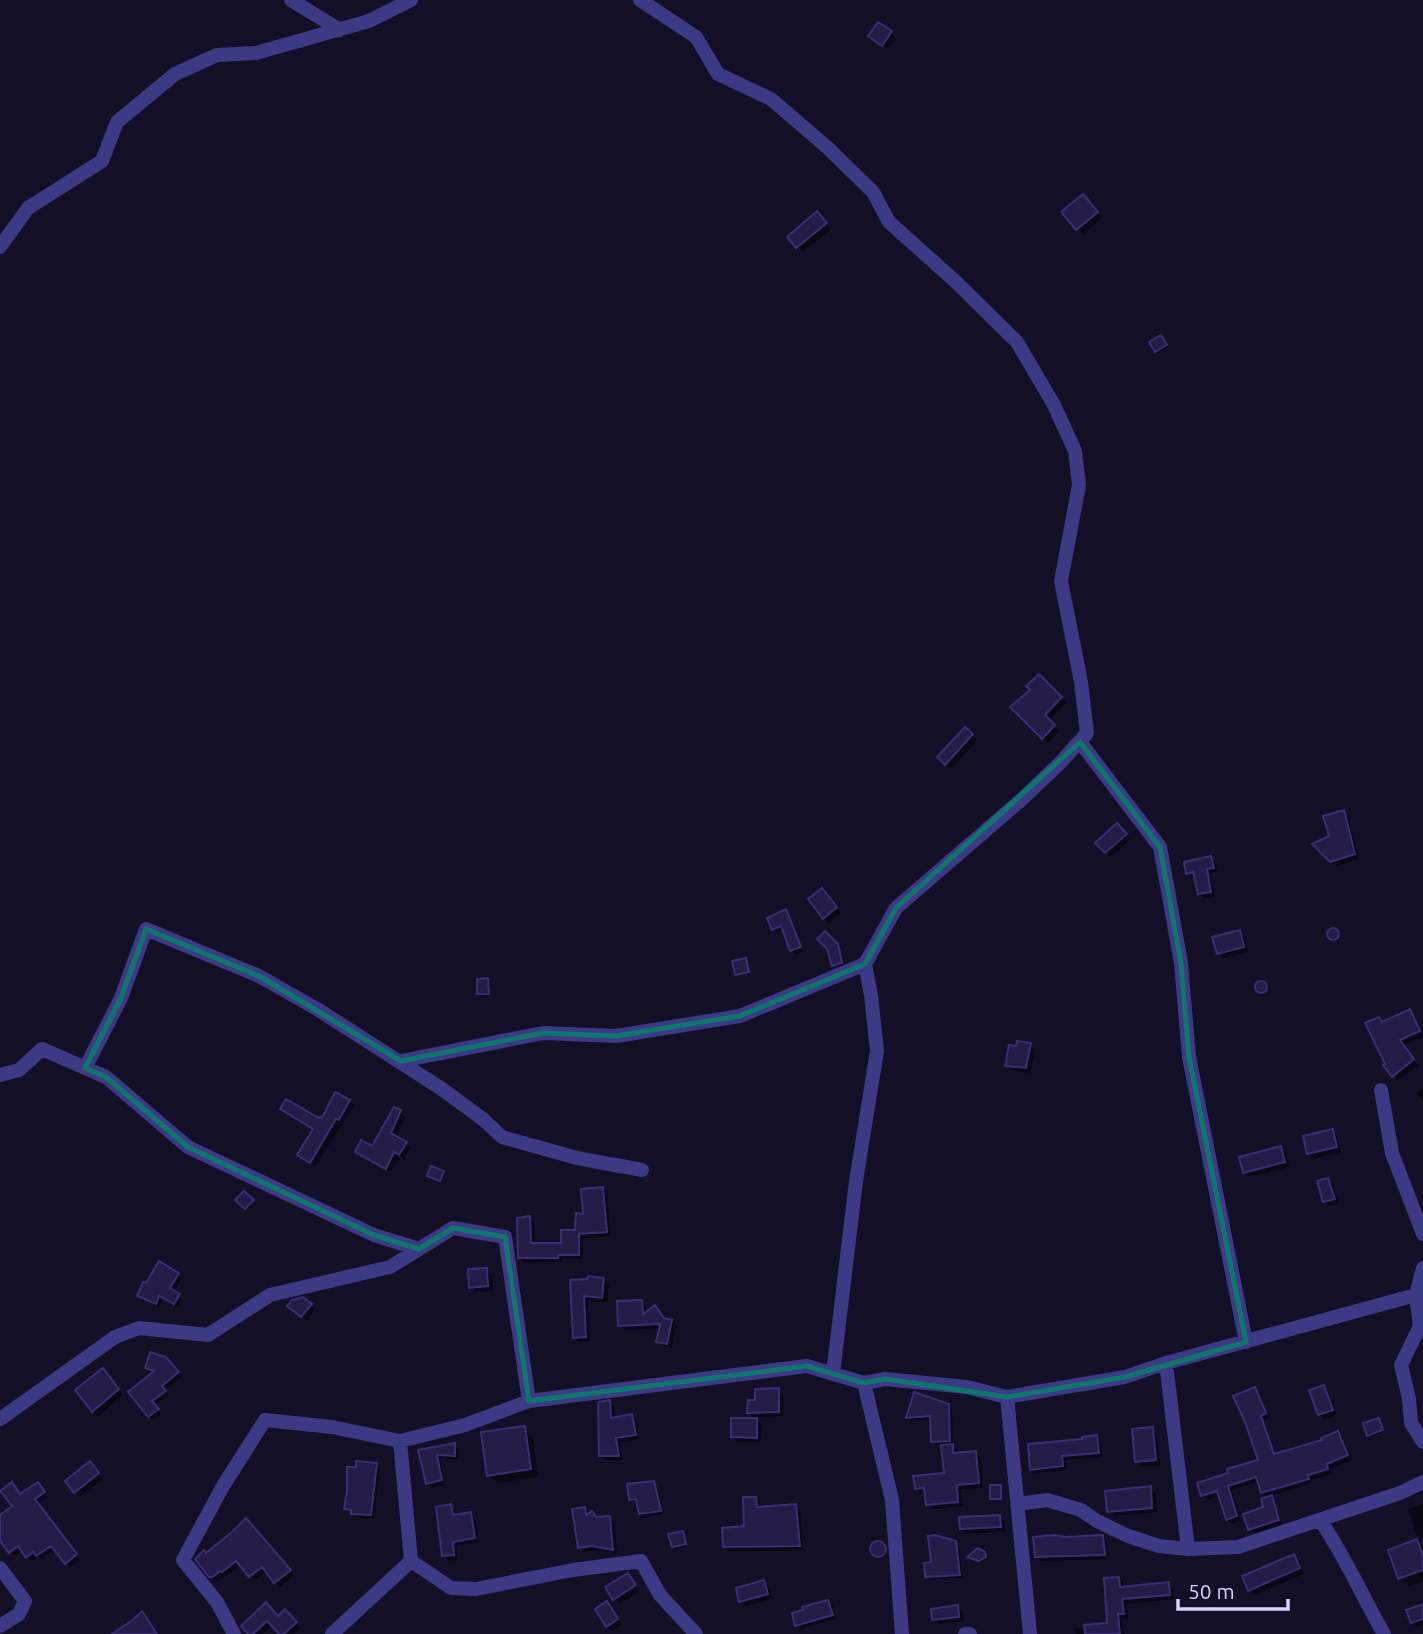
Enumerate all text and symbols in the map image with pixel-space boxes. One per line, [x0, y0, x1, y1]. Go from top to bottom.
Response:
scale bar [1178, 1568, 1288, 1612]
text: 50 m [1188, 1579, 1235, 1603]

